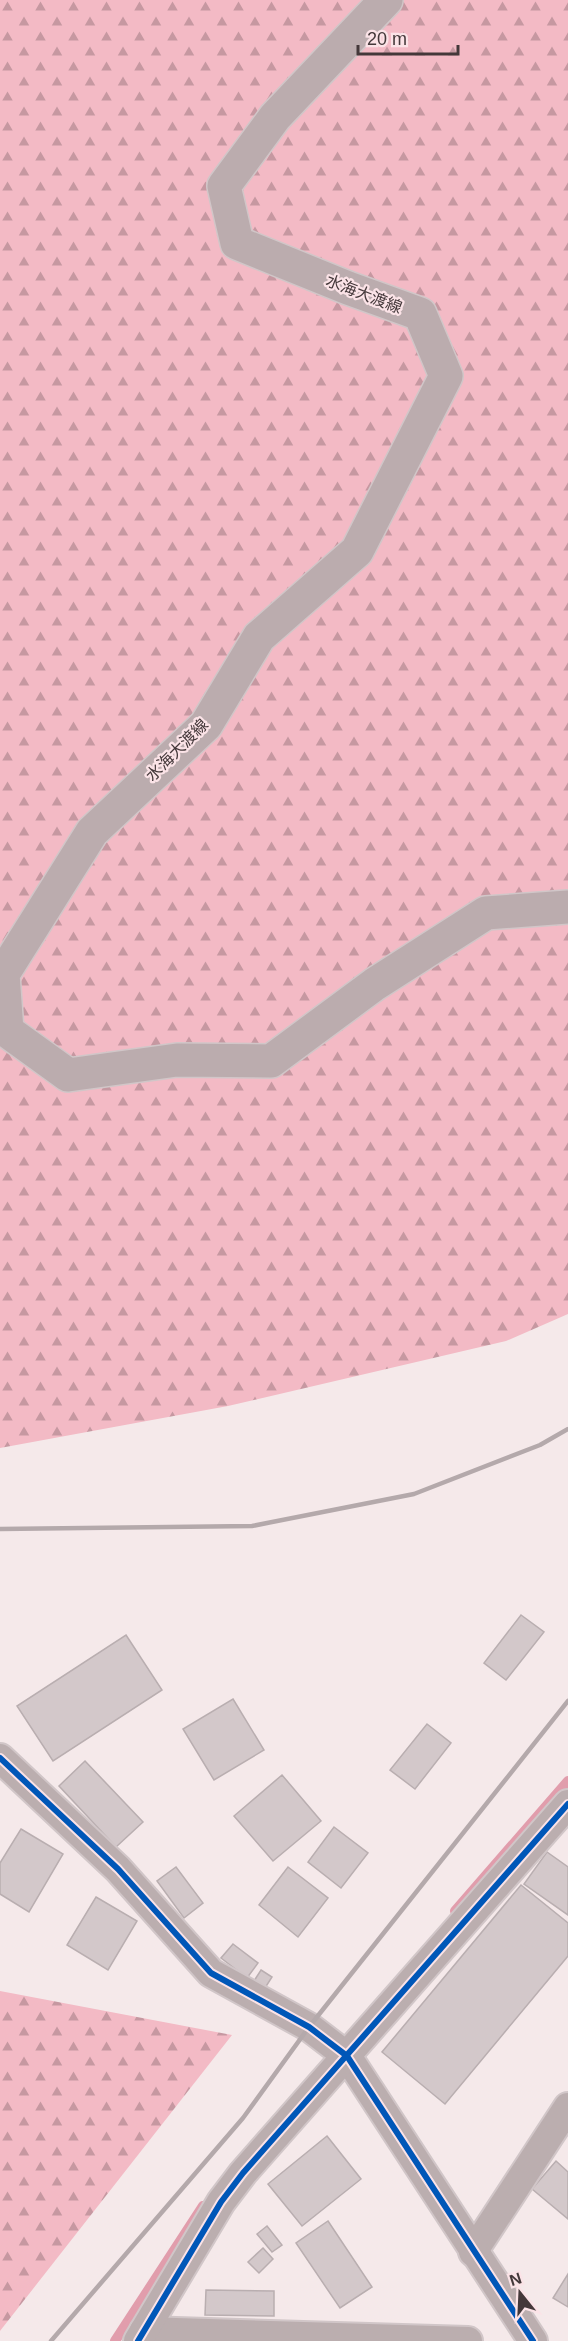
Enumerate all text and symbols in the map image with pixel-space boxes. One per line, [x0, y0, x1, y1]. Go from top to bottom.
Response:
scale bar [358, 18, 458, 56]
text: 20 m [367, 29, 407, 49]
street label: 水海大渡線 [324, 272, 404, 316]
street label: 水海大渡線 [143, 716, 211, 784]
north arrow [490, 2263, 550, 2323]
text: N [507, 2269, 524, 2289]

